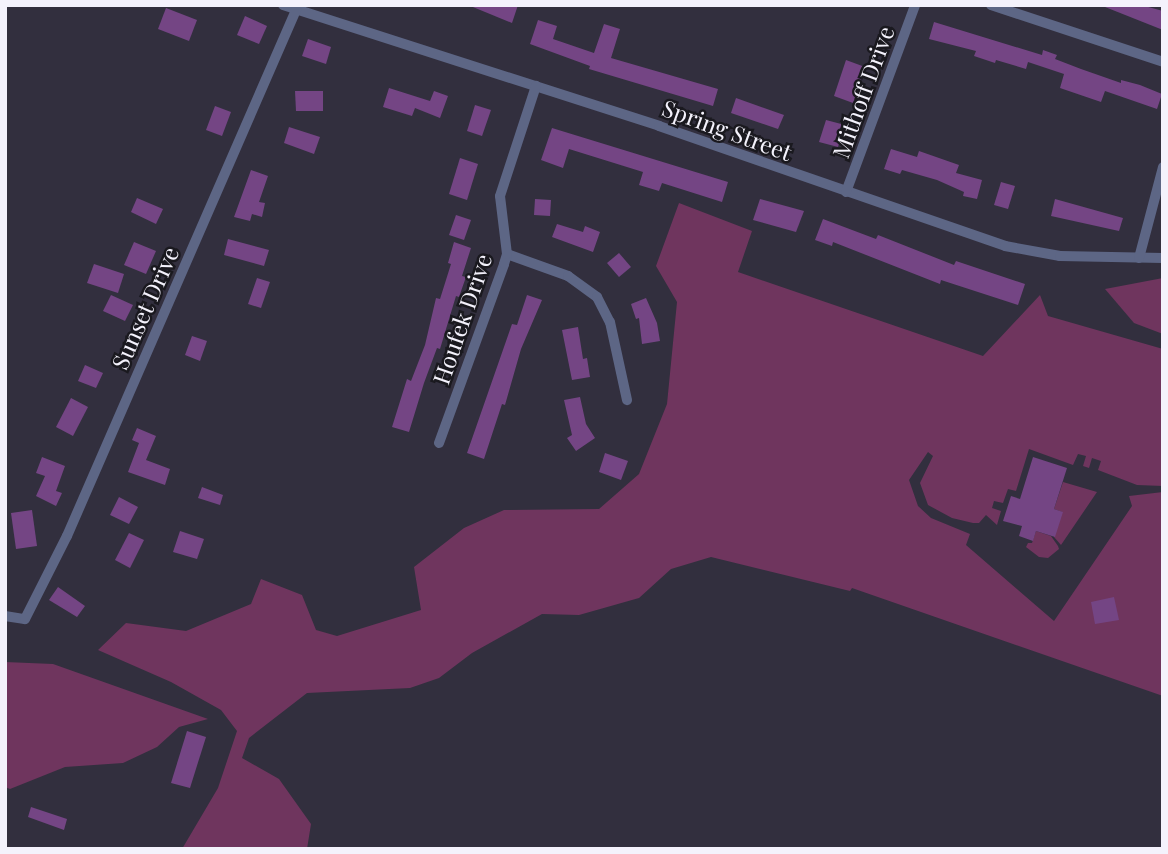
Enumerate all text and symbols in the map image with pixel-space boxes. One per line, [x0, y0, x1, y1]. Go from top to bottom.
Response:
street label: Mithoff Drive [826, 22, 900, 162]
street label: Spring Street [658, 94, 796, 166]
street label: Sunset Drive [106, 242, 184, 374]
street label: Houfek Drive [427, 250, 497, 388]

